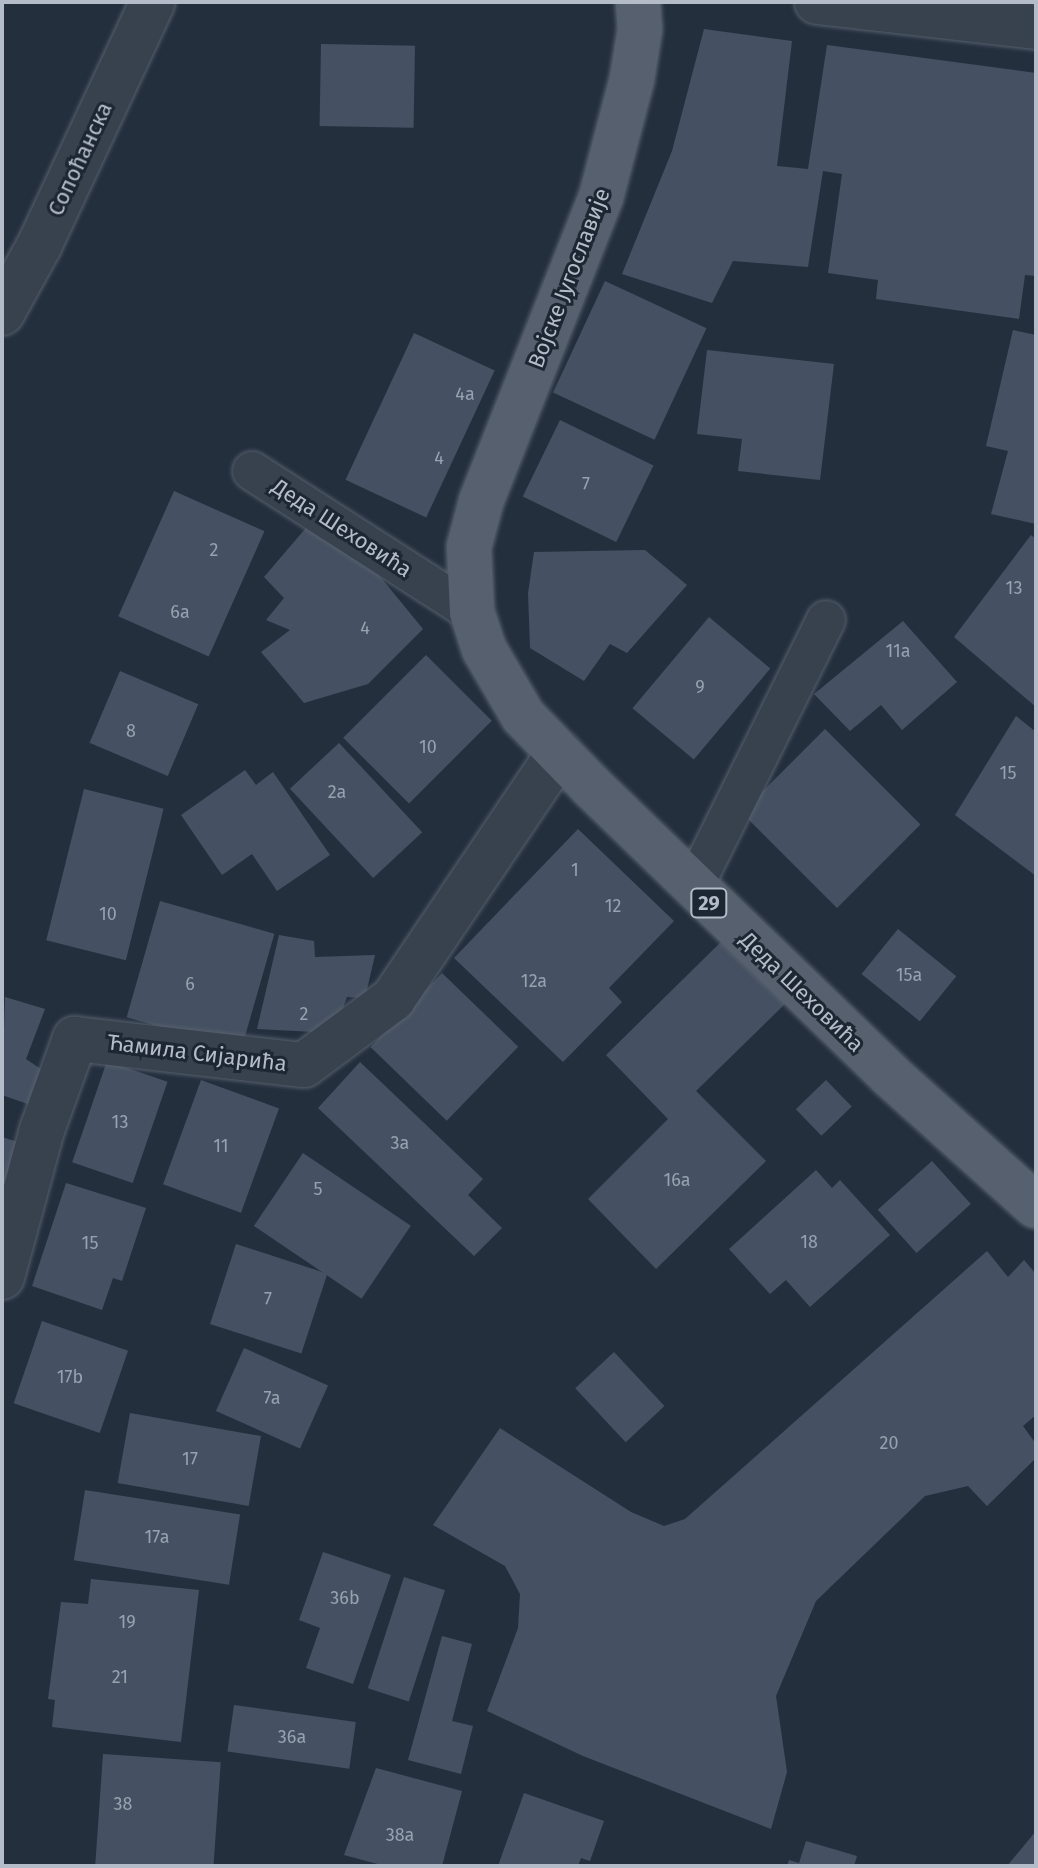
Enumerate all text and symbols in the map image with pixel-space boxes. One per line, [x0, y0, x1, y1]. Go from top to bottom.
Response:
street label: Сопоћанска [42, 98, 118, 220]
street label: Војске Југославије [523, 185, 615, 371]
house number: 4a [455, 383, 475, 405]
house number: 4 [434, 447, 444, 469]
street label: Деда Шеховића [267, 473, 417, 583]
house number: 7 [582, 473, 590, 495]
house number: 2 [210, 539, 218, 561]
house number: 13 [1006, 577, 1022, 599]
house number: 6a [170, 601, 190, 623]
house number: 4 [360, 617, 370, 639]
house number: 11a [885, 640, 911, 662]
house number: 9 [695, 676, 705, 698]
house number: 8 [126, 720, 136, 742]
house number: 10 [419, 736, 437, 758]
house number: 15 [1000, 762, 1016, 784]
house number: 2a [328, 781, 346, 803]
house number: 1 [571, 859, 579, 881]
road number: 29 [689, 887, 729, 919]
house number: 12 [605, 895, 621, 917]
house number: 10 [99, 903, 117, 925]
street label: Деда Шеховића [735, 926, 869, 1058]
house number: 15a [896, 964, 922, 986]
house number: 12a [521, 970, 547, 992]
house number: 6 [185, 973, 195, 995]
house number: 2 [300, 1003, 308, 1025]
street label: Ћамила Сијарића [106, 1029, 288, 1077]
house number: 13 [112, 1111, 128, 1133]
house number: 3a [391, 1132, 409, 1154]
house number: 11 [213, 1135, 229, 1157]
house number: 16a [663, 1169, 691, 1191]
house number: 5 [313, 1178, 323, 1200]
house number: 18 [800, 1231, 818, 1253]
house number: 15 [82, 1232, 98, 1254]
house number: 7 [264, 1288, 272, 1310]
house number: 17b [57, 1366, 83, 1388]
house number: 7a [263, 1387, 281, 1409]
house number: 20 [880, 1432, 898, 1454]
house number: 17 [182, 1448, 198, 1470]
house number: 17a [144, 1526, 170, 1548]
house number: 36b [330, 1587, 360, 1609]
house number: 19 [118, 1611, 136, 1633]
house number: 21 [112, 1666, 128, 1688]
house number: 36a [278, 1726, 306, 1748]
house number: 38 [114, 1793, 132, 1815]
house number: 38a [386, 1824, 414, 1846]

